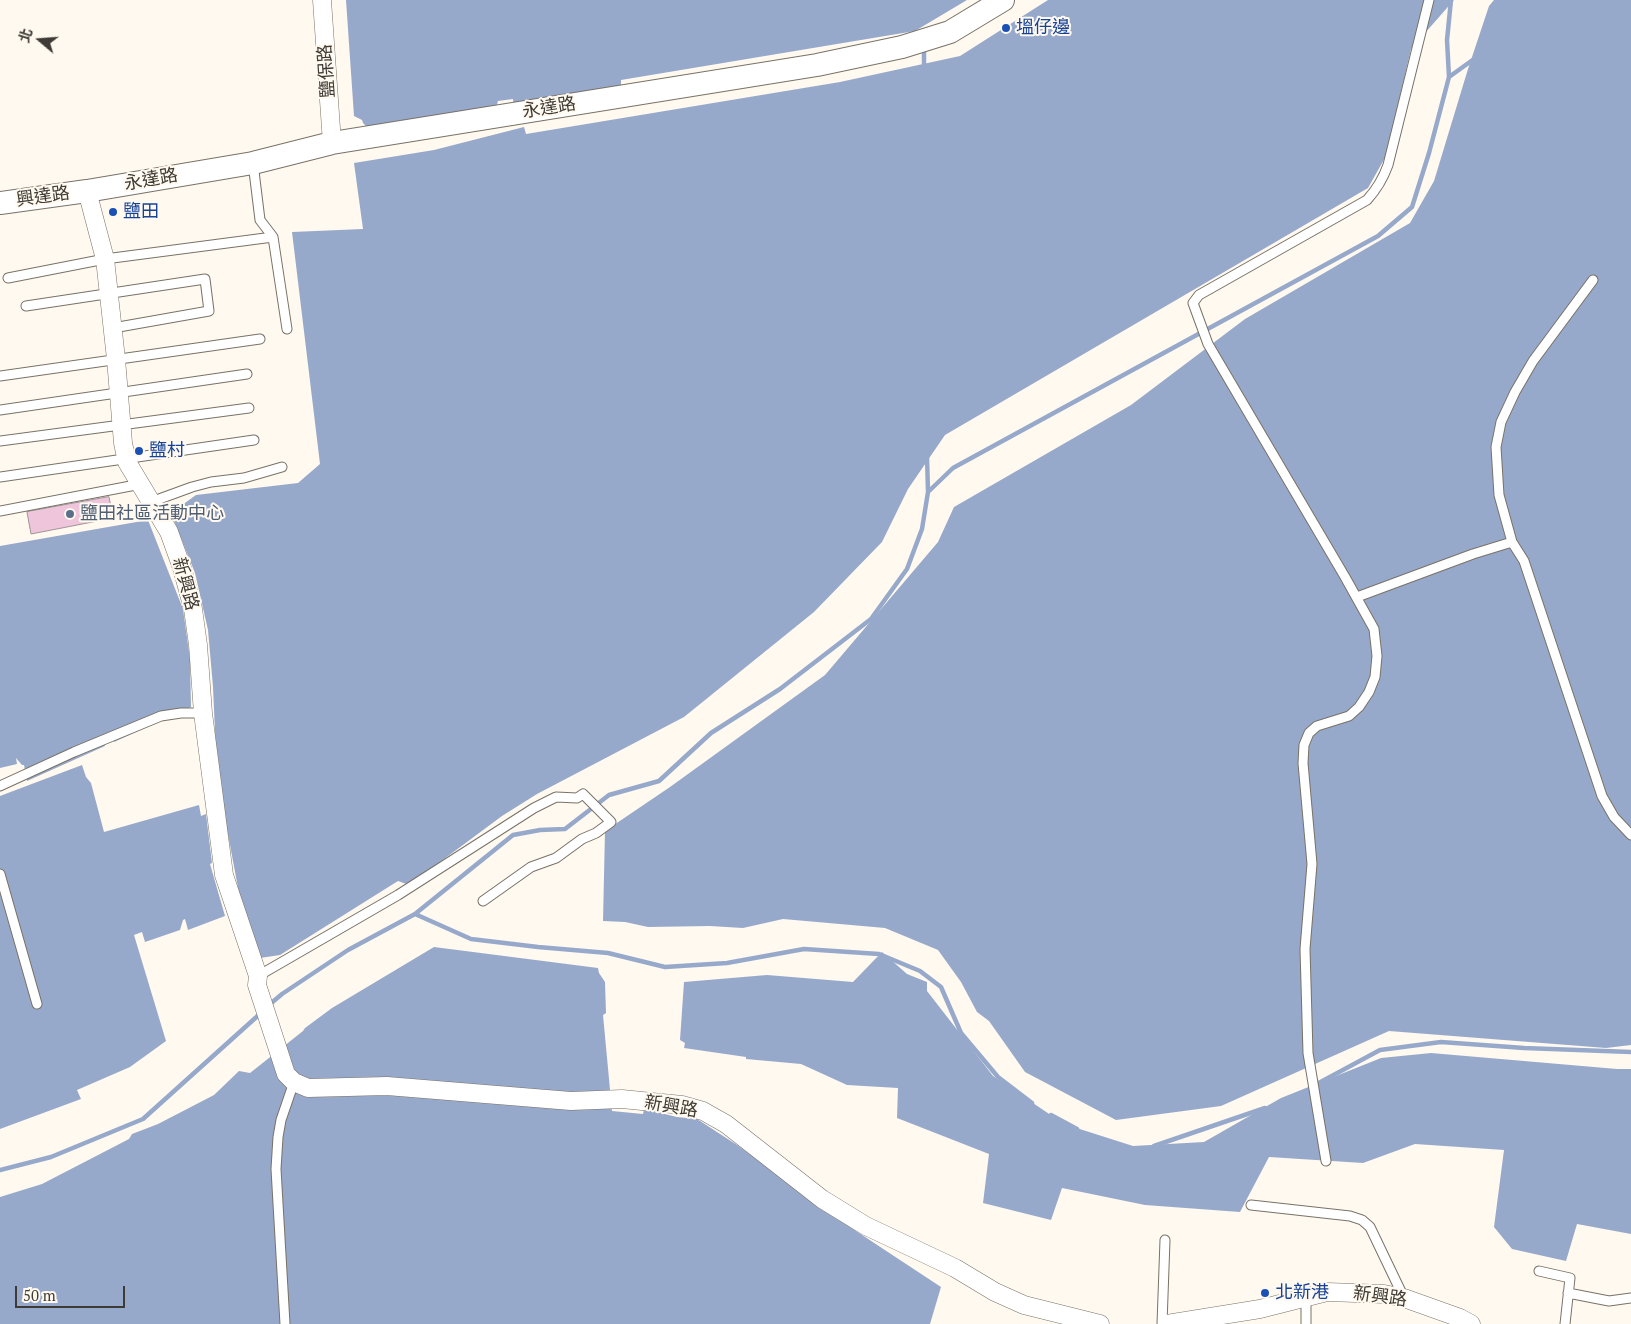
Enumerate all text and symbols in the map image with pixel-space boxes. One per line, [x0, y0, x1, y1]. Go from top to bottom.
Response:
north arrow [15, 15, 65, 65]
place label: 塭仔邊 [1016, 17, 1070, 39]
marker: 塭仔邊 [1000, 22, 1012, 34]
text: 北 [14, 26, 36, 45]
street label: 鹽保路 [314, 43, 340, 99]
street label: 永達路 [521, 93, 577, 123]
street label: 永達路 [123, 165, 179, 195]
street label: 興達路 [15, 183, 71, 211]
place label: 鹽田 [123, 201, 159, 223]
marker: 鹽田 [107, 206, 119, 218]
place label: 鹽村 [149, 440, 185, 462]
marker: 鹽村 [133, 445, 145, 457]
place label: 鹽田社區活動中心 [80, 503, 224, 525]
marker: 鹽田社區活動中心 [64, 508, 76, 520]
street label: 新興路 [168, 555, 202, 613]
street label: 新興路 [643, 1092, 699, 1122]
scale bar [18, 1276, 128, 1308]
place label: 北新港 [1275, 1282, 1329, 1304]
street label: 新興路 [1352, 1283, 1408, 1311]
text: 50 m [23, 1285, 56, 1305]
marker: 北新港 [1259, 1287, 1271, 1299]

